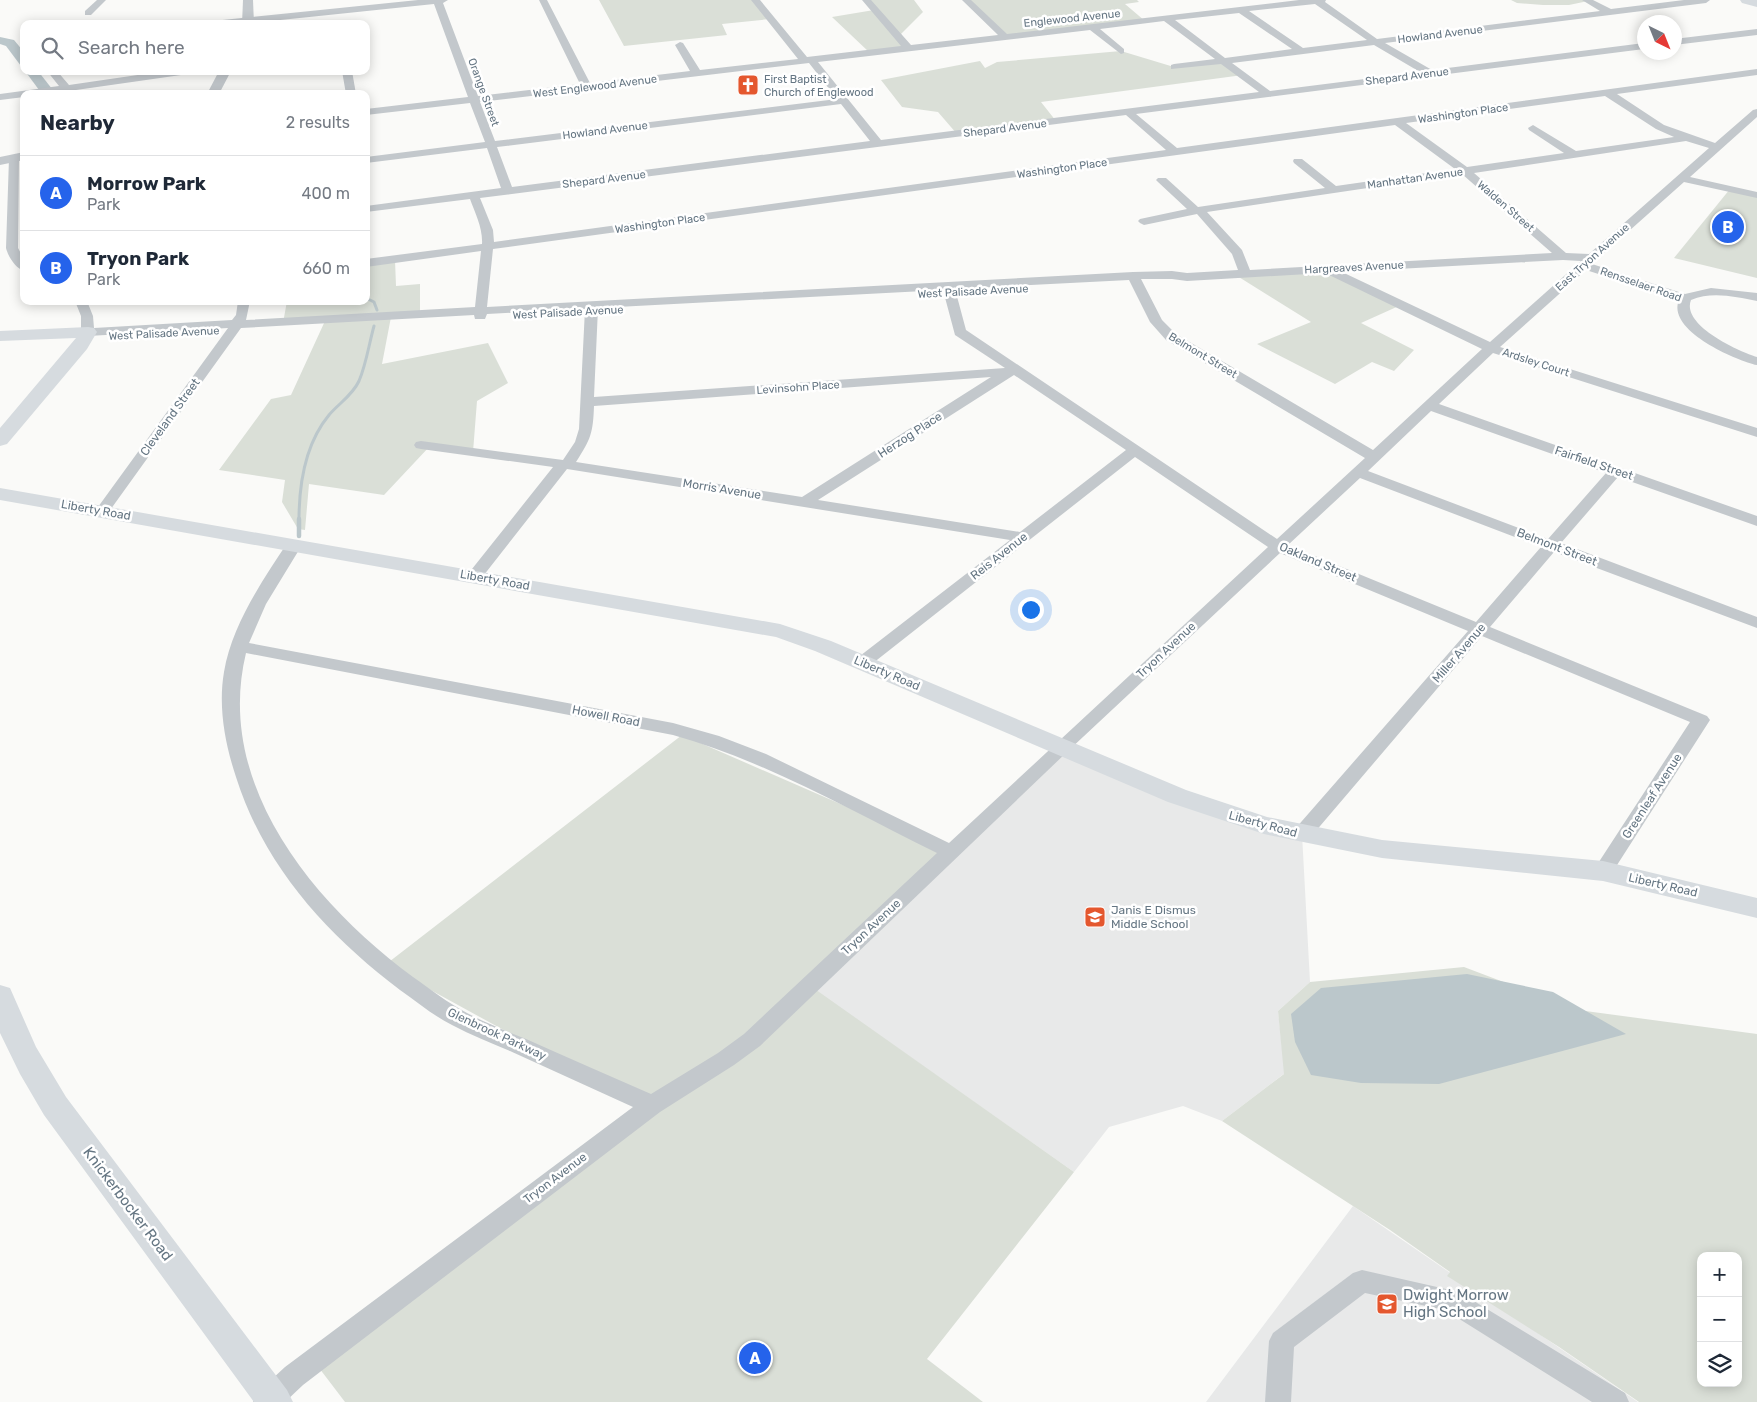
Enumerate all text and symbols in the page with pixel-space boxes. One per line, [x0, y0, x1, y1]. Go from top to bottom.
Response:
street label: Englewood Avenue [1023, 7, 1121, 30]
north arrow [1637, 15, 1682, 60]
search box [20, 20, 370, 75]
street label: Howland Avenue [1397, 23, 1483, 46]
icon: search [38, 34, 66, 62]
text: Search here [78, 36, 185, 59]
street label: Orange Street [465, 56, 502, 129]
street label: Shepard Avenue [1365, 65, 1449, 88]
street label: West Englewood Avenue [532, 72, 658, 101]
church icon: First Baptist Church of Englewood [736, 73, 760, 97]
place label: First Baptist Church of Englewood [764, 73, 874, 99]
street label: Washington Place [1417, 101, 1509, 126]
text: Nearby [40, 110, 115, 135]
text: 2 results [286, 113, 350, 132]
street label: Shepard Avenue [963, 117, 1047, 140]
street label: Howland Avenue [562, 119, 648, 142]
street label: Washington Place [1016, 156, 1108, 181]
street label: Manhattan Avenue [1366, 165, 1464, 192]
street label: Shepard Avenue [562, 168, 646, 191]
text: Morrow Park [87, 172, 206, 195]
street label: Walden Street [1475, 178, 1537, 235]
text: A [50, 184, 62, 203]
text: 400 m [302, 184, 350, 203]
text: Park [87, 195, 120, 214]
pin: B [1712, 208, 1744, 246]
street label: Washington Place [614, 211, 706, 236]
street label: East Tryon Avenue [1553, 221, 1632, 294]
text: Tryon Park [87, 247, 189, 270]
street label: Hargreaves Avenue [1304, 258, 1404, 277]
text: B [50, 259, 62, 278]
text: 660 m [302, 259, 350, 278]
street label: Rensselaer Road [1599, 264, 1683, 304]
text: Park [87, 270, 120, 289]
street label: West Palisade Avenue [917, 282, 1029, 301]
street label: West Palisade Avenue [512, 303, 624, 322]
street label: West Palisade Avenue [108, 324, 220, 343]
street label: Belmont Street [1166, 330, 1240, 381]
street label: Ardsley Court [1501, 346, 1572, 380]
street label: Cleveland Street [137, 375, 203, 458]
street label: Levinsohn Place [756, 378, 840, 397]
street label: Herzog Place [875, 409, 945, 461]
street label: Fairfield Street [1553, 443, 1635, 483]
street label: Morris Avenue [682, 476, 762, 502]
street label: Liberty Road [60, 497, 132, 523]
street label: Belmont Street [1515, 525, 1599, 569]
street label: Reis Avenue [968, 529, 1030, 583]
street label: Oakland Street [1277, 539, 1359, 585]
street label: Liberty Road [459, 567, 531, 593]
your location [1018, 597, 1044, 623]
street label: Tryon Avenue [1134, 619, 1199, 681]
street label: Miller Avenue [1429, 620, 1489, 685]
street label: Liberty Road [852, 653, 922, 693]
street label: Howell Road [571, 703, 641, 729]
street label: Greenleaf Avenue [1619, 751, 1685, 841]
street label: Liberty Road [1227, 808, 1299, 840]
street label: Liberty Road [1627, 870, 1699, 900]
street label: Tryon Avenue [839, 896, 904, 958]
place label: Janis E Dismus Middle School [1111, 903, 1196, 931]
school or university icon: Janis E Dismus Middle School [1083, 905, 1107, 929]
street label: Glenbrook Parkway [446, 1005, 549, 1063]
street label: Knickerbocker Road [79, 1144, 177, 1264]
street label: Tryon Avenue [521, 1149, 590, 1206]
map controls [1697, 1252, 1742, 1387]
button: + [1697, 1252, 1742, 1297]
place label: Dwight Morrow High School [1403, 1286, 1509, 1321]
school or university icon: Dwight Morrow High School [1375, 1292, 1399, 1316]
button: − [1697, 1297, 1742, 1342]
pin: A [739, 1339, 771, 1377]
button: layers [1697, 1342, 1742, 1387]

